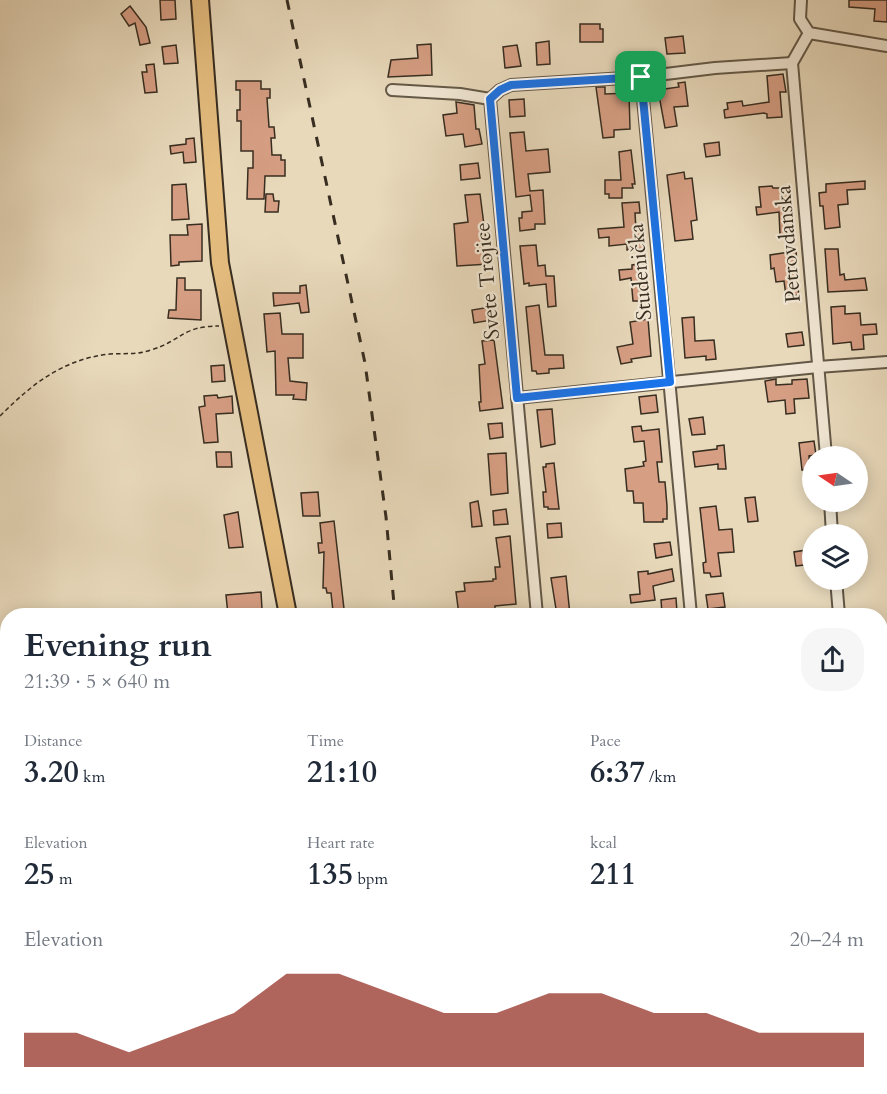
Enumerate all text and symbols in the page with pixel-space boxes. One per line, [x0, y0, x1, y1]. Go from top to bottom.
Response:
pin [615, 51, 666, 102]
icon: arrive [624, 60, 657, 93]
street label: Petrovdanska [769, 184, 808, 304]
street label: Svete Trojice [468, 221, 507, 341]
street label: Studenička [622, 222, 659, 322]
north arrow [802, 446, 868, 512]
map controls [802, 446, 868, 590]
button: layers [802, 524, 868, 590]
text: Evening run [24, 623, 212, 668]
button: share [801, 628, 864, 691]
text: 21:39 · 5 × 640 m [24, 668, 170, 695]
text: Distance [24, 730, 82, 752]
text: Time [307, 730, 344, 752]
text: Pace [590, 730, 621, 752]
text: 3.20 [24, 752, 79, 793]
text: 21:10 [307, 752, 377, 793]
text: 6:37 [590, 752, 645, 793]
text: km [79, 766, 105, 788]
text: /km [645, 766, 676, 788]
text: Elevation [24, 832, 88, 854]
text: Heart rate [307, 832, 375, 854]
text: kcal [590, 832, 617, 854]
text: 25 [24, 854, 55, 895]
text: 135 [307, 854, 353, 895]
text: 211 [590, 854, 636, 895]
text: m [55, 868, 73, 890]
text: bpm [353, 868, 388, 890]
text: Elevation [24, 926, 103, 953]
text: 20–24 m [790, 926, 864, 953]

